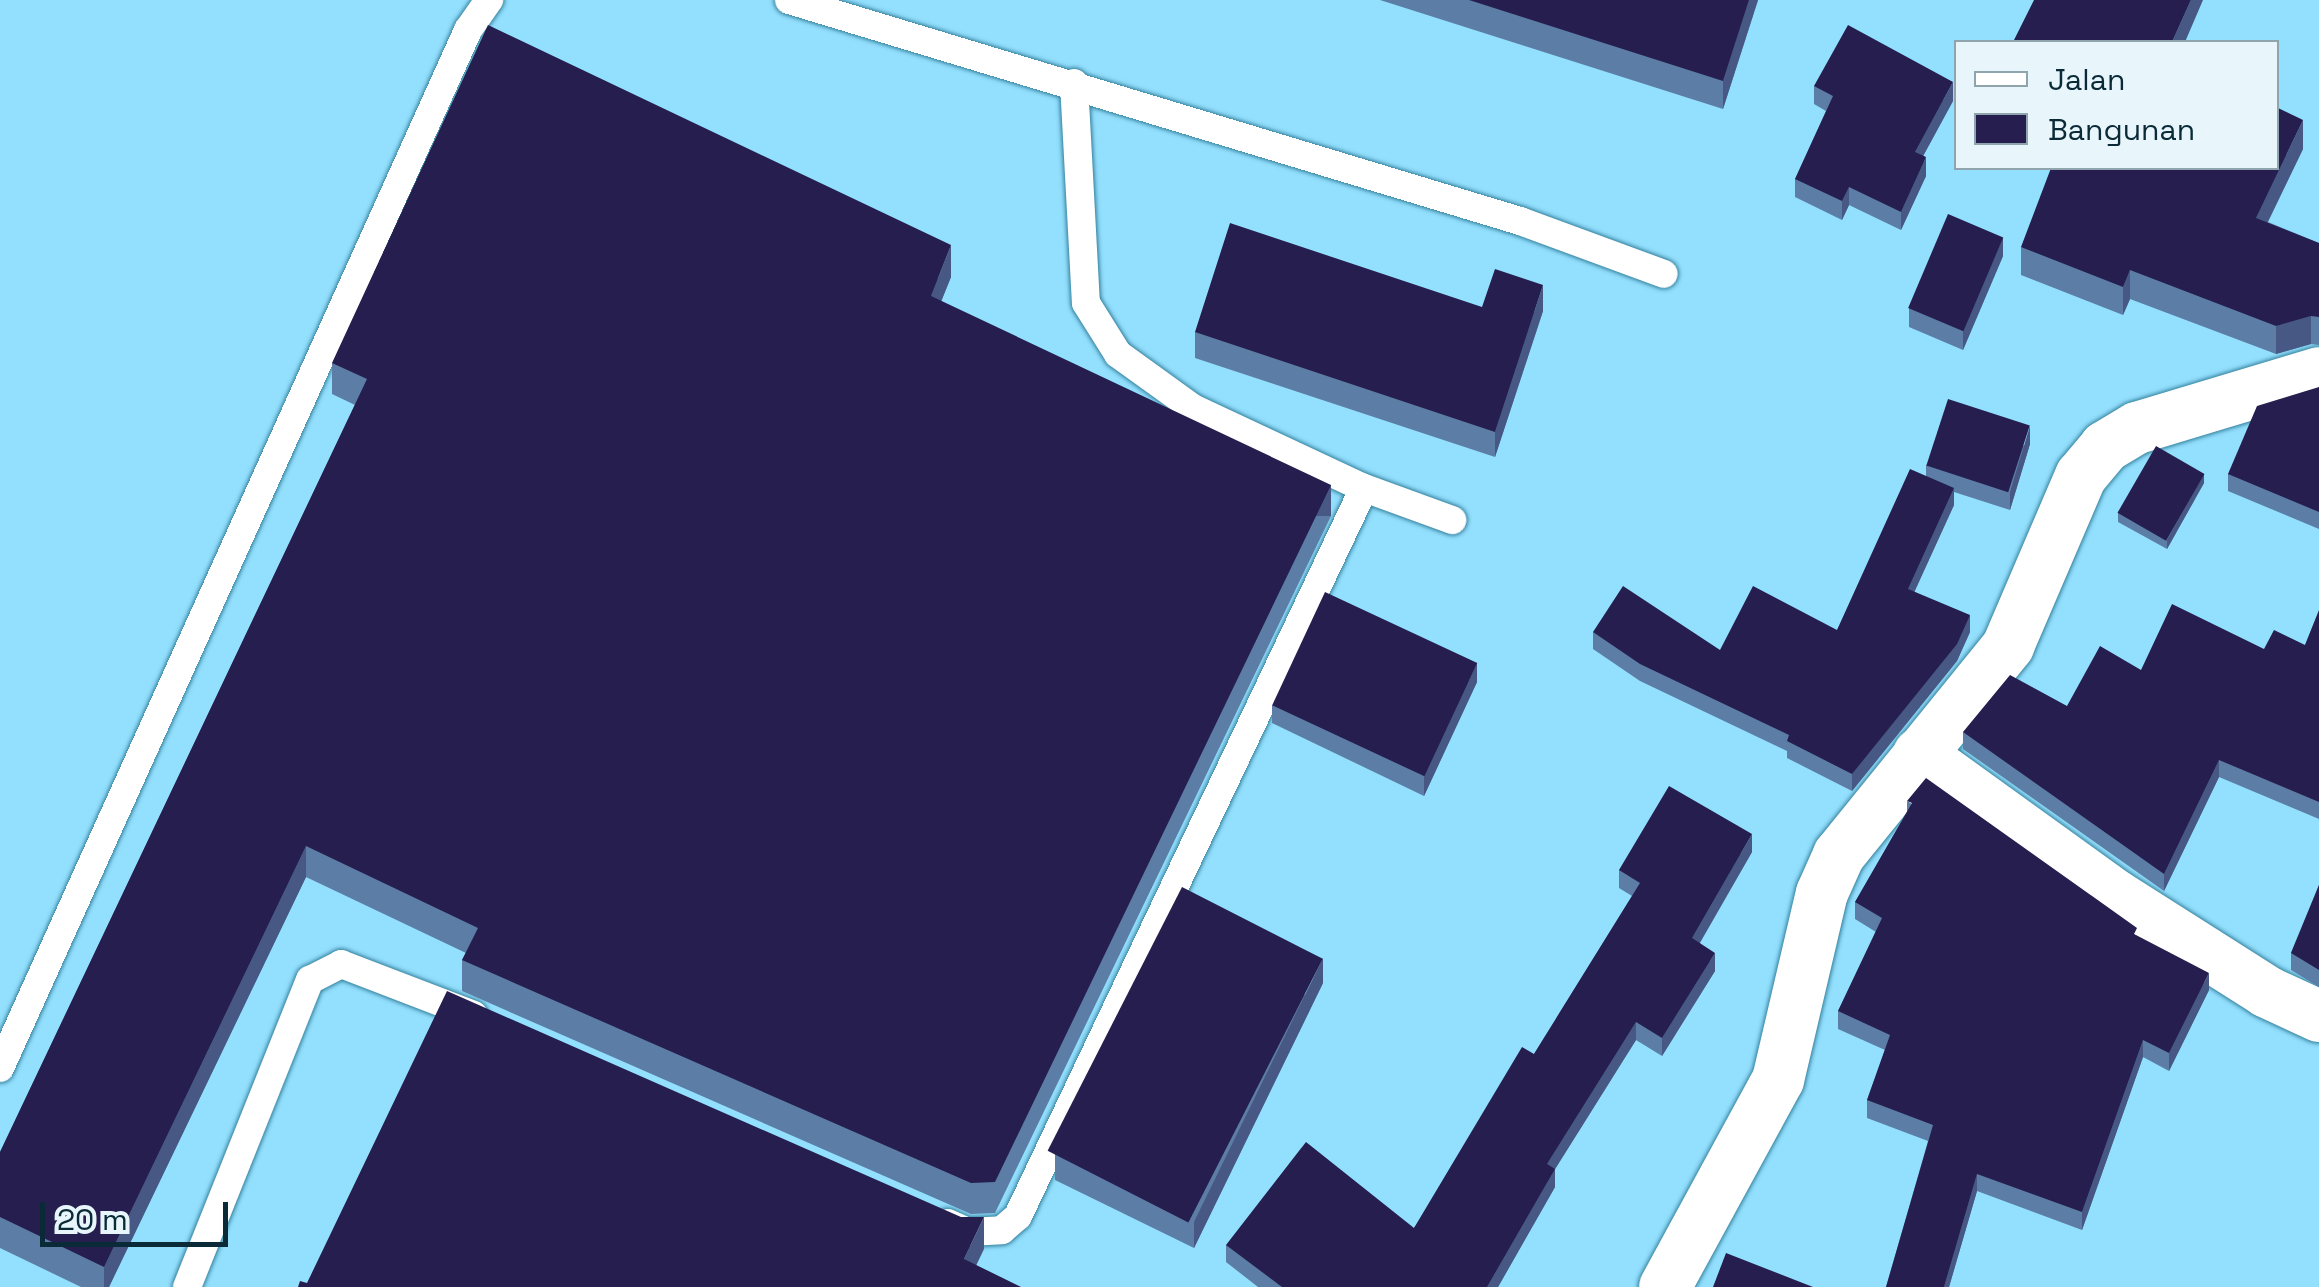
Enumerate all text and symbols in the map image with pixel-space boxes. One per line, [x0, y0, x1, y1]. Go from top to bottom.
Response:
legend [1954, 40, 2279, 170]
text: Jalan [2048, 60, 2125, 99]
text: Bangunan [2048, 110, 2195, 149]
scale bar [45, 1182, 232, 1244]
text: 20 m [57, 1200, 128, 1239]

